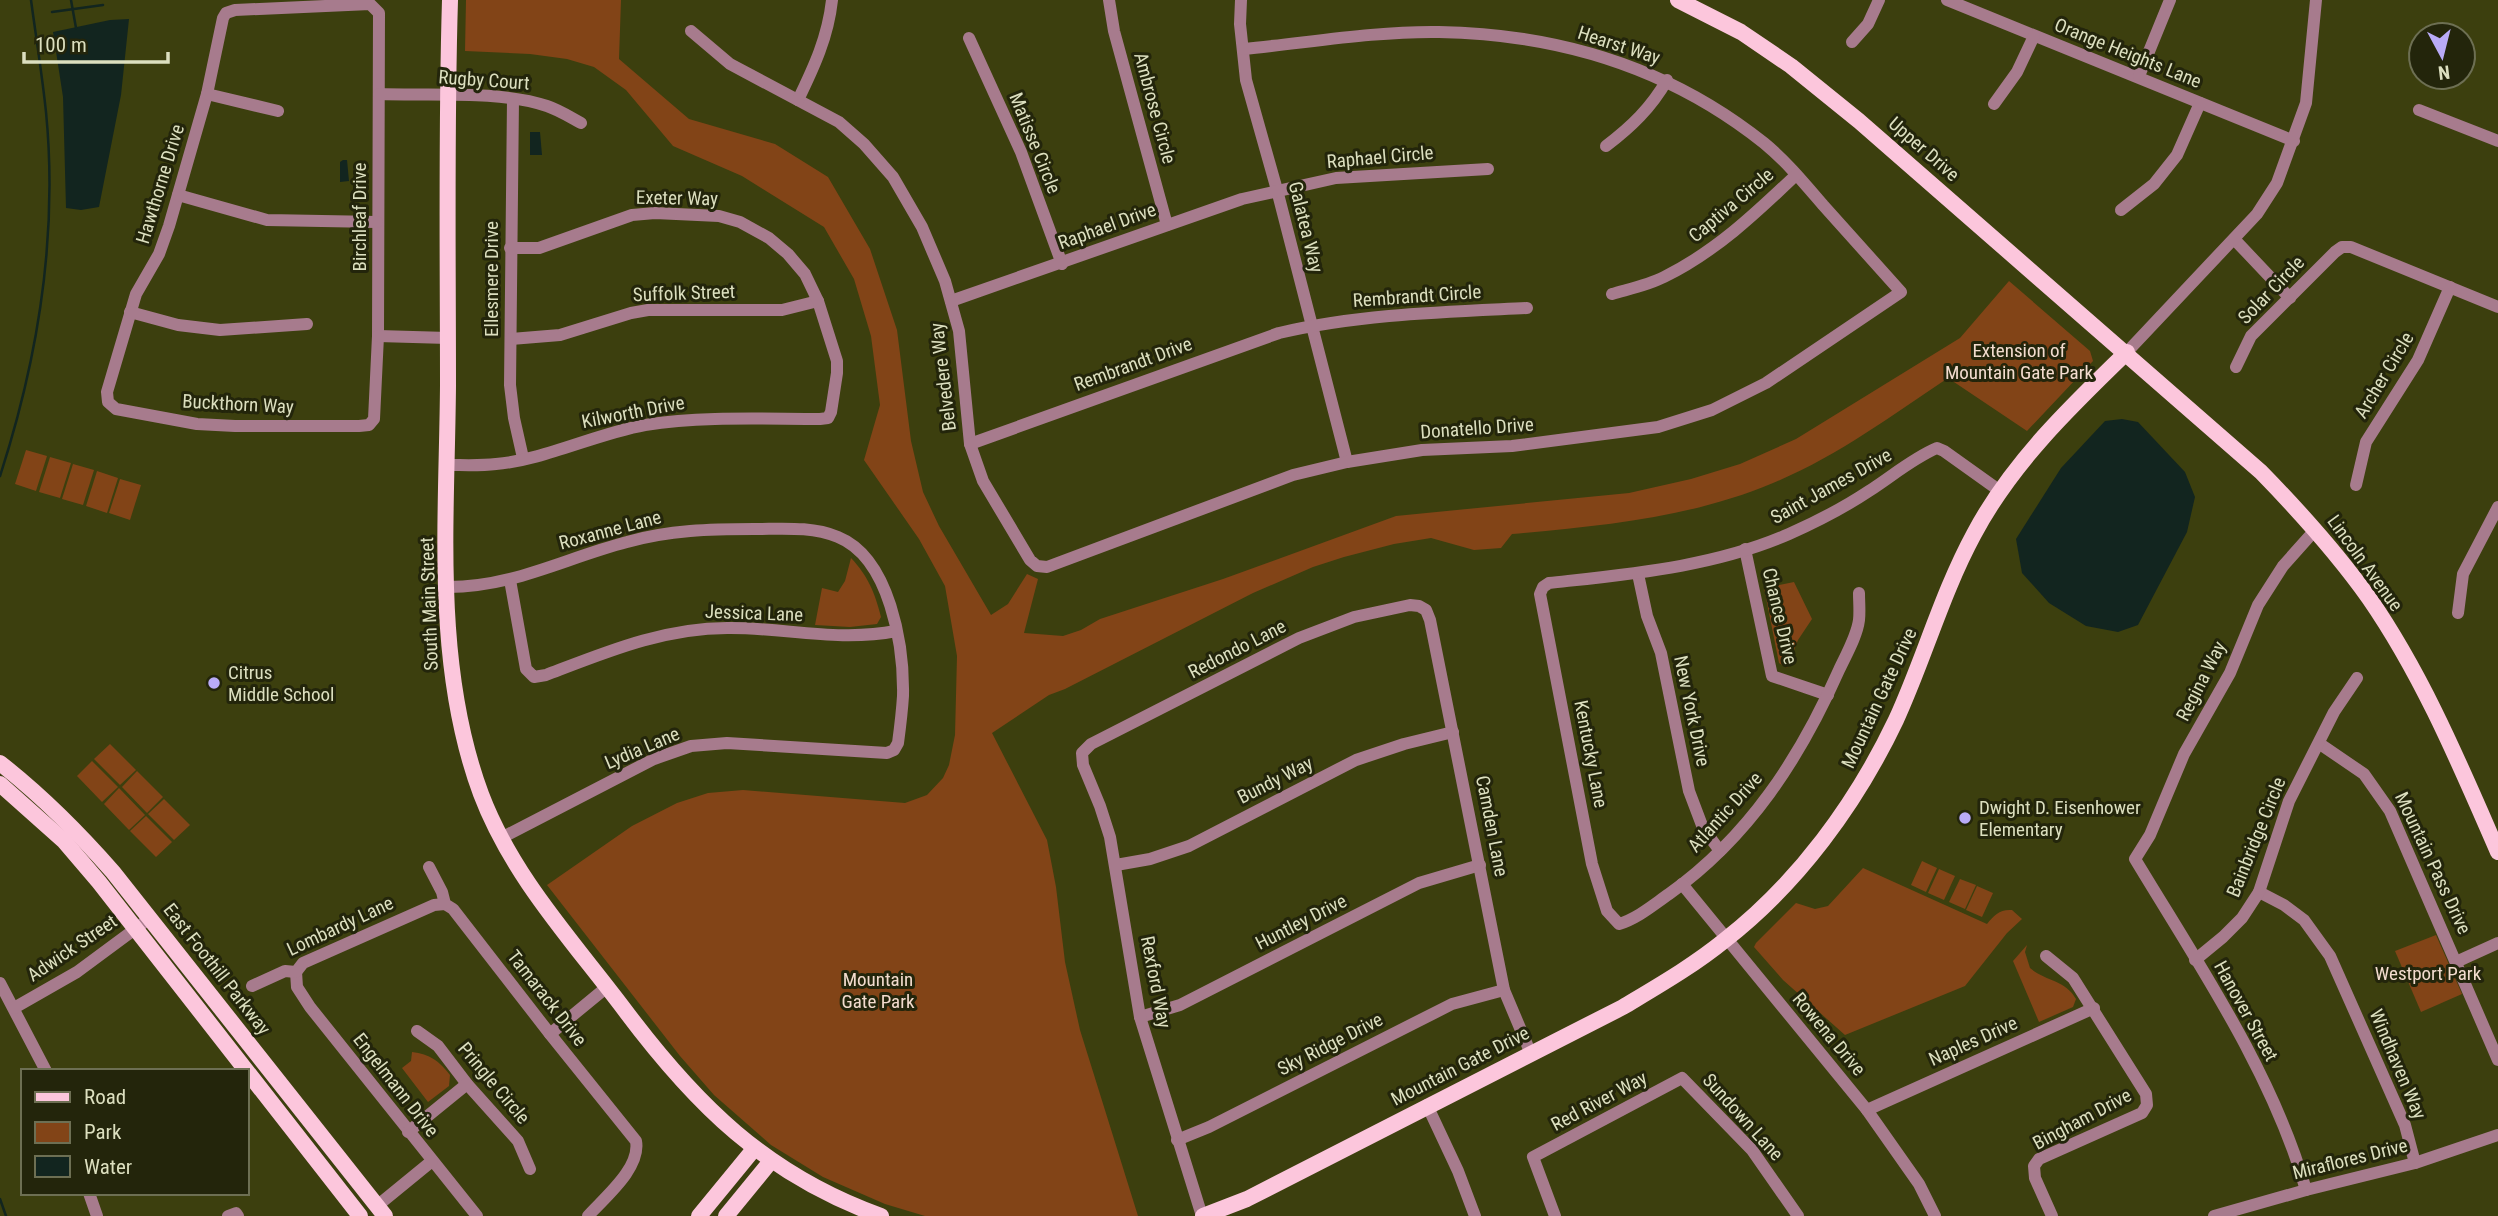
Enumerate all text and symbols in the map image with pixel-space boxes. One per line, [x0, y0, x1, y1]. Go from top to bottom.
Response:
street label: Orange Heights Lane [2051, 13, 2205, 93]
scale bar [24, 21, 168, 65]
street label: Hearst Way [1575, 21, 1663, 69]
north arrow [2407, 21, 2477, 91]
text: 100 m [35, 33, 87, 57]
street label: Ambrose Circle [1129, 50, 1181, 166]
text: N [2437, 60, 2451, 85]
street label: Rugby Court [438, 65, 530, 95]
street label: Matisse Circle [1004, 89, 1066, 197]
street label: Upper Drive [1884, 112, 1964, 186]
street label: Hawthorne Drive [131, 121, 189, 247]
street label: Raphael Circle [1326, 141, 1435, 173]
street label: Birchleaf Drive [348, 162, 371, 271]
street label: Captiva Circle [1684, 163, 1778, 247]
street label: Galatea Way [1284, 179, 1328, 275]
street label: Exeter Way [636, 186, 718, 210]
street label: Raphael Drive [1055, 198, 1159, 254]
street label: Ellesmere Drive [480, 221, 503, 337]
street label: Solar Circle [2233, 251, 2309, 329]
street label: Suffolk Street [632, 280, 736, 306]
street label: Rembrandt Circle [1352, 280, 1482, 312]
street label: Belvedere Way [925, 322, 961, 432]
street label: Archer Circle [2349, 328, 2419, 422]
street label: Rembrandt Drive [1071, 332, 1195, 396]
park label: Extension of Mountain Gate Park [1945, 339, 2093, 384]
street label: Buckthorn Way [182, 390, 294, 418]
street label: Kilworth Drive [580, 391, 686, 433]
street label: Donatello Drive [1419, 413, 1535, 443]
street label: Saint James Drive [1766, 443, 1896, 529]
street label: Roxanne Lane [556, 505, 664, 555]
street label: Lincoln Avenue [2322, 510, 2408, 616]
street label: South Main Street [415, 537, 443, 671]
street label: Chance Drive [1758, 566, 1802, 667]
street label: Jessica Lane [704, 600, 804, 626]
street label: Redondo Lane [1184, 614, 1290, 683]
street label: Mountain Gate Drive [1836, 624, 1922, 772]
street label: Regina Way [2171, 637, 2231, 725]
street label: New York Drive [1669, 653, 1715, 769]
place label: Citrus Middle School [228, 661, 334, 706]
marker: Citrus Middle School [206, 675, 222, 691]
street label: Kentucky Lane [1569, 698, 1613, 810]
street label: Lydia Lane [601, 722, 683, 774]
street label: Bundy Way [1233, 751, 1317, 809]
street label: Atlantic Drive [1683, 767, 1767, 857]
street label: Camden Lane [1471, 774, 1513, 879]
street label: Bainbridge Circle [2221, 774, 2291, 900]
street label: Mountain Pass Drive [2390, 788, 2476, 938]
place label: Dwight D. Eisenhower Elementary [1979, 796, 2141, 841]
marker: Dwight D. Eisenhower Elementary [1957, 810, 1973, 826]
street label: Huntley Drive [1252, 889, 1350, 955]
street label: Lombardy Lane [283, 891, 397, 961]
street label: East Foothill Parkway [159, 899, 276, 1039]
street label: Adwick Street [23, 910, 121, 986]
street label: Rexford Way [1136, 934, 1176, 1030]
street label: Tamarack Drive [502, 945, 592, 1051]
street label: Hanover Street [2209, 957, 2283, 1065]
park label: Westport Park [2375, 962, 2482, 985]
park label: Mountain Gate Park [841, 968, 915, 1013]
street label: Rowena Drive [1788, 988, 1870, 1080]
street label: Windhaven Way [2365, 1006, 2431, 1122]
street label: Sky Ridge Drive [1273, 1008, 1387, 1080]
street label: Naples Drive [1925, 1011, 2021, 1071]
street label: Mountain Gate Drive [1387, 1021, 1533, 1111]
street label: Engelmann Drive [348, 1029, 444, 1142]
street label: Pringle Circle [453, 1037, 535, 1129]
street label: Red River Way [1547, 1066, 1651, 1136]
legend [21, 1069, 248, 1195]
street label: Sundown Lane [1698, 1069, 1788, 1165]
street label: Bingham Drive [2029, 1083, 2135, 1155]
text: Road [84, 1085, 126, 1109]
text: Park [84, 1120, 122, 1144]
street label: Miraflores Drive [2290, 1134, 2410, 1184]
text: Water [84, 1155, 132, 1179]

